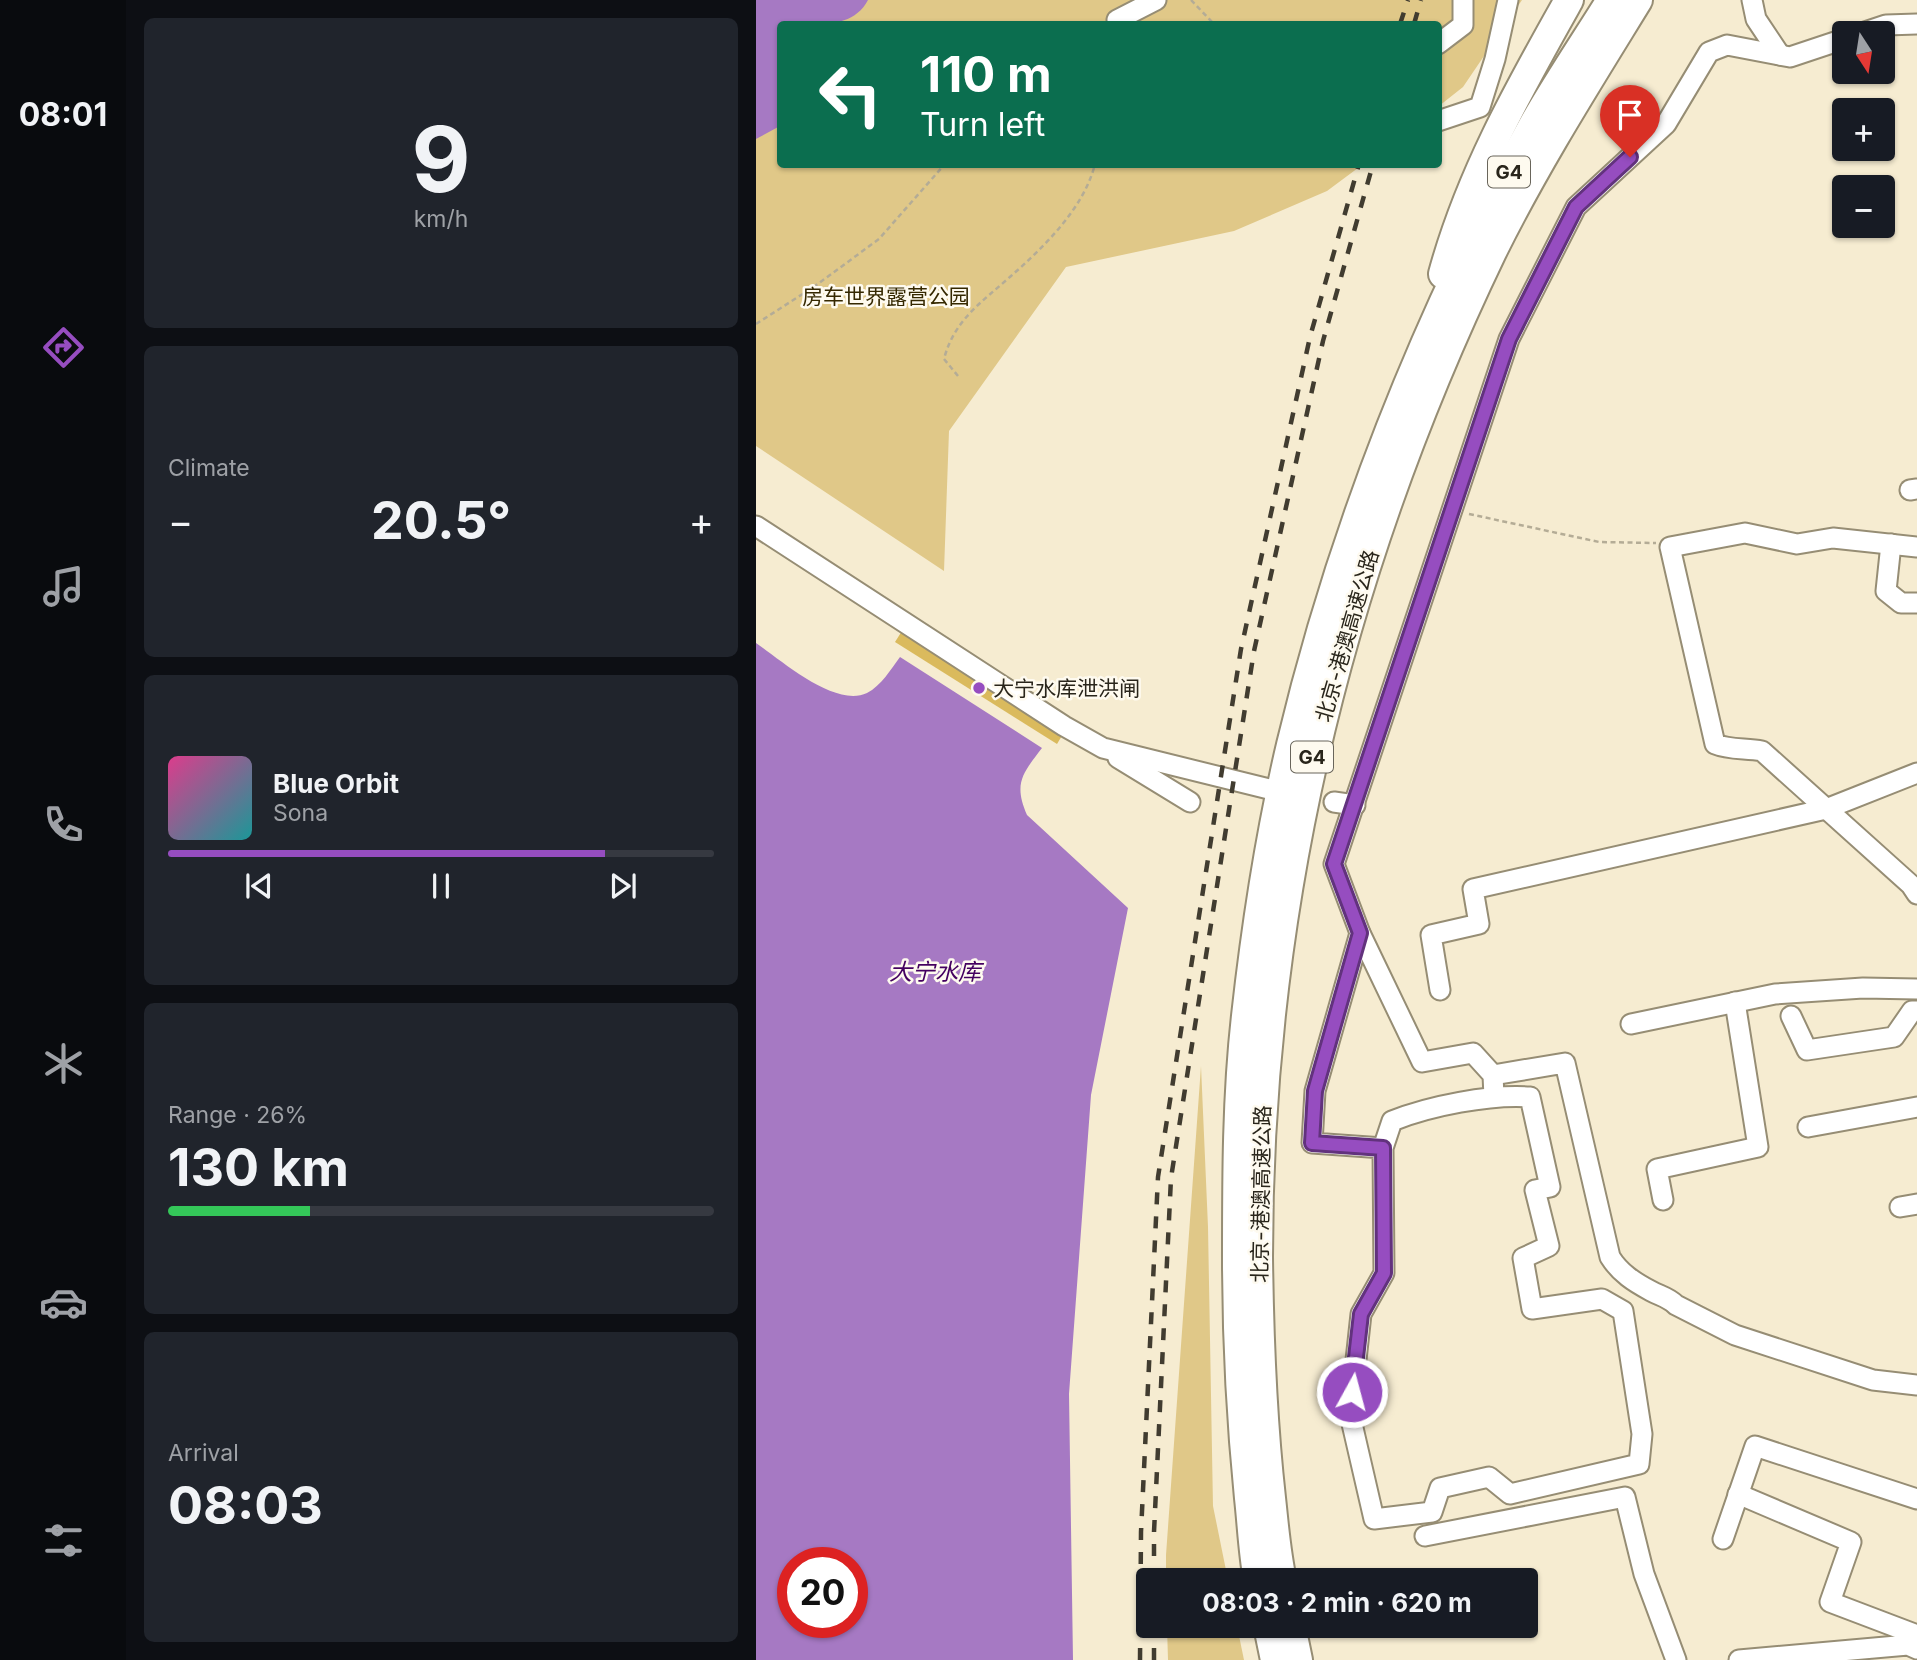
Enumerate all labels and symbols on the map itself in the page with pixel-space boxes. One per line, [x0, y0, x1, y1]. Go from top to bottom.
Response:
north arrow [1832, 21, 1895, 84]
pin [1600, 85, 1660, 157]
road number: G4 [1488, 156, 1530, 188]
park label: 房车世界露营公园 [802, 284, 970, 309]
street label: 北京-港澳高速公路 [1310, 547, 1384, 725]
place label: 大宁水库泄洪闸 [993, 676, 1140, 701]
marker: 大宁水库泄洪闸 [971, 680, 987, 696]
road number: G4 [1291, 742, 1333, 772]
water label: 大宁水库 [889, 958, 985, 986]
street label: 北京-港澳高速公路 [1247, 1105, 1275, 1283]
position arrow [1315, 1355, 1389, 1429]
speed limit sign: 20 [777, 1547, 868, 1638]

